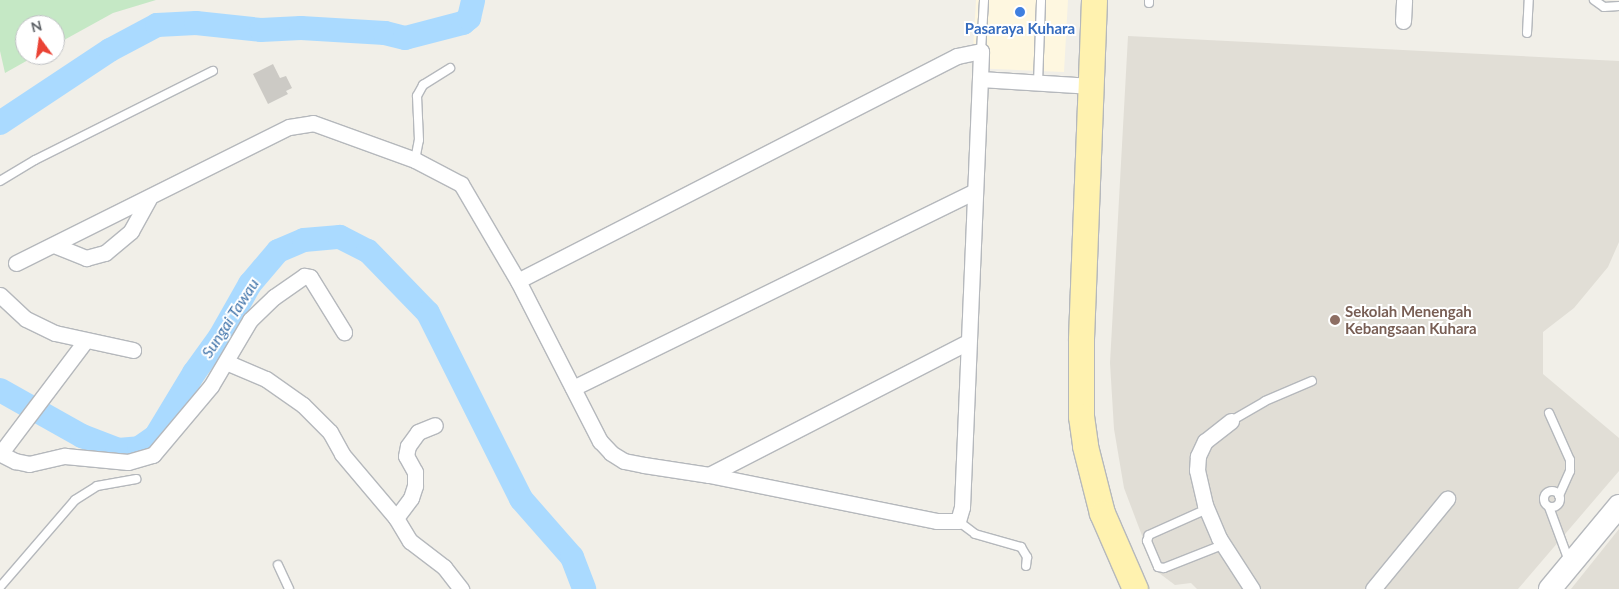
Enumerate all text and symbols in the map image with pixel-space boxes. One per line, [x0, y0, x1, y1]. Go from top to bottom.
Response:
marker: Pasaraya Kuhara [1014, 6, 1026, 18]
north arrow [15, 15, 65, 65]
text: N [29, 16, 44, 35]
place label: Pasaraya Kuhara [965, 20, 1075, 38]
water label: Sungai Tawau [197, 275, 263, 361]
place label: Sekolah Menengah Kebangsaan Kuhara [1345, 302, 1477, 337]
marker: Sekolah Menengah Kebangsaan Kuhara [1329, 314, 1341, 326]

